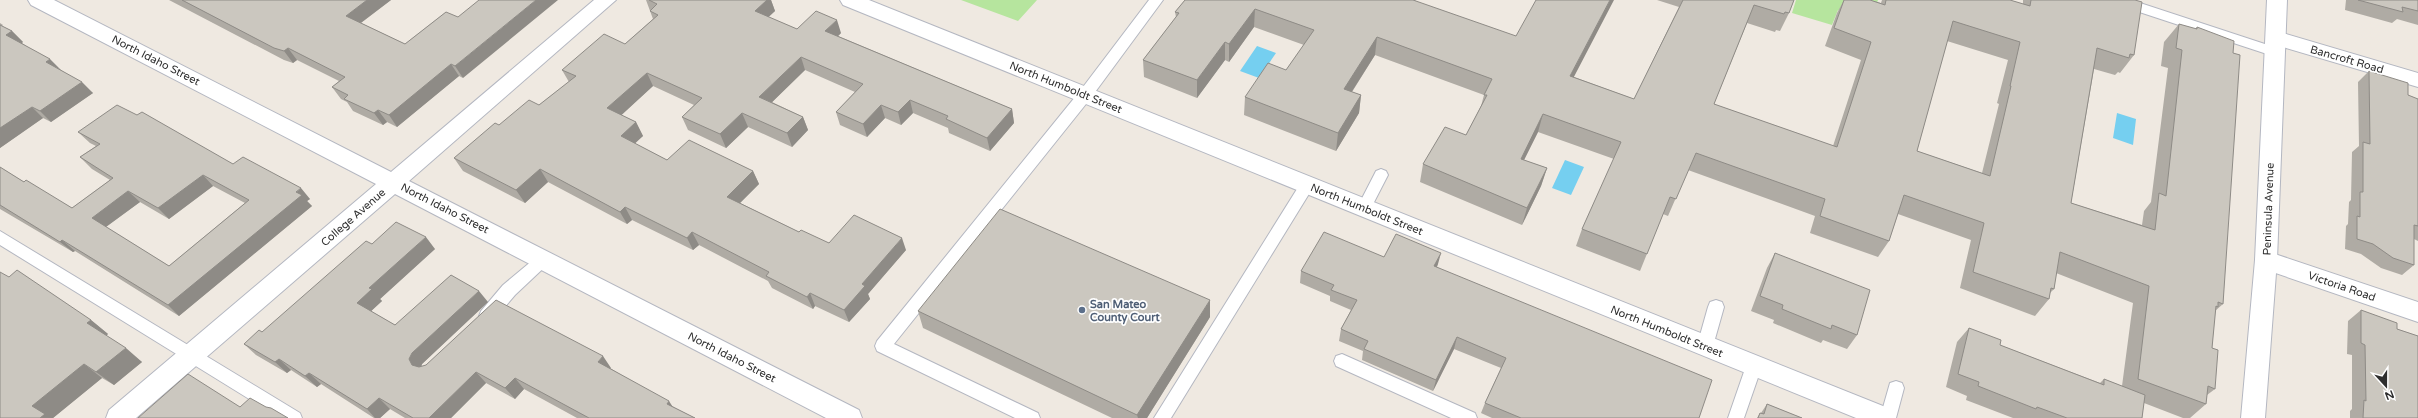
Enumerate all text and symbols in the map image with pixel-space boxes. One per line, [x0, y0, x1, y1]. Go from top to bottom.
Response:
street label: North Idaho Street [110, 33, 202, 88]
street label: Bancroft Road [2309, 43, 2385, 76]
street label: North Humboldt Street [1008, 59, 1124, 116]
street label: Peninsula Avenue [2260, 162, 2277, 256]
street label: North Idaho Street [399, 181, 491, 236]
street label: North Humboldt Street [1309, 181, 1425, 238]
street label: College Avenue [318, 186, 388, 249]
street label: Victoria Road [2306, 269, 2377, 304]
place label: San Mateo County Court [1090, 298, 1160, 325]
street label: North Humboldt Street [1609, 303, 1725, 360]
marker: San Mateo County Court [1077, 305, 1087, 315]
street label: North Idaho Street [686, 330, 778, 385]
north arrow [2366, 366, 2406, 406]
text: N [2383, 387, 2396, 403]

